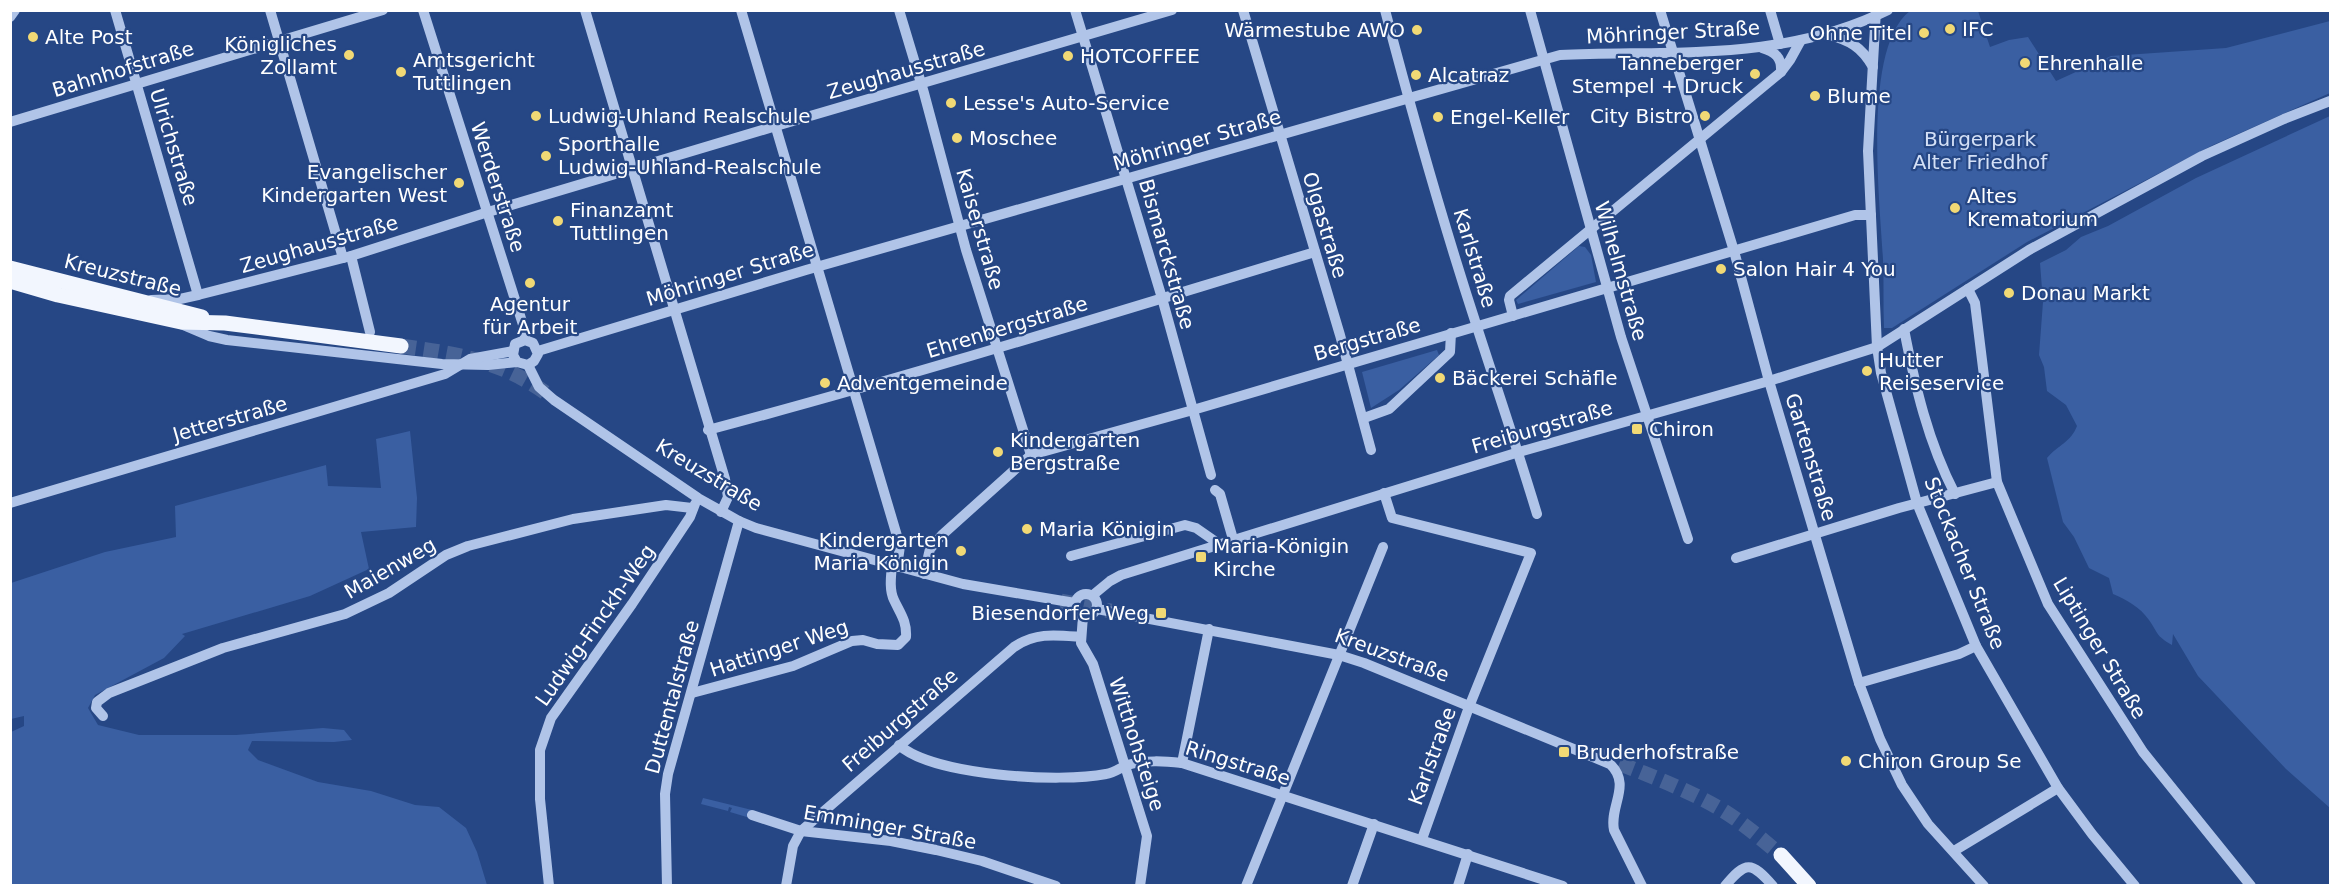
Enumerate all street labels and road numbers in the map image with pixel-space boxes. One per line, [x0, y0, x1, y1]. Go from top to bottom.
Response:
street label: Möhringer Straße [1585, 15, 1761, 49]
street label: Bahnhofstraße [49, 36, 197, 102]
street label: Zeughausstraße [824, 36, 988, 104]
street label: Ulrichstraße [145, 85, 203, 209]
street label: Möhringer Straße [1110, 104, 1284, 176]
street label: Werderstraße [466, 119, 530, 255]
street label: Kaiserstraße [951, 166, 1009, 292]
street label: Olgastraße [1297, 169, 1353, 281]
street label: Bismarckstraße [1134, 176, 1200, 332]
street label: Wilhelmstraße [1590, 198, 1652, 344]
street label: Karlstraße [1449, 206, 1501, 310]
street label: Zeughausstraße [237, 210, 401, 278]
street label: Möhringer Straße [643, 237, 817, 311]
street label: Kreuzstraße [62, 249, 184, 301]
street label: Ehrenbergstraße [923, 291, 1091, 363]
street label: Bergstraße [1311, 312, 1423, 366]
street label: Gartenstraße [1780, 390, 1842, 524]
street label: Jetterstraße [168, 391, 290, 447]
street label: Freiburgstraße [1469, 395, 1615, 459]
street label: Kreuzstraße [651, 434, 767, 516]
street label: Stockacher Straße [1919, 473, 2011, 653]
street label: Maienweg [340, 532, 440, 604]
street label: Ludwig-Finckh-Weg [530, 540, 660, 710]
street label: Liptinger Straße [2048, 573, 2152, 723]
street label: Hattinger Weg [707, 614, 851, 682]
street label: Duttentalstraße [640, 618, 704, 776]
street label: Kreuzstraße [1331, 623, 1453, 687]
street label: Freiburgstraße [837, 663, 963, 777]
street label: Witthohsteige [1104, 674, 1170, 814]
street label: Karlstraße [1403, 704, 1461, 808]
street label: Ringstraße [1183, 736, 1293, 790]
street label: Emminger Straße [802, 800, 978, 854]

